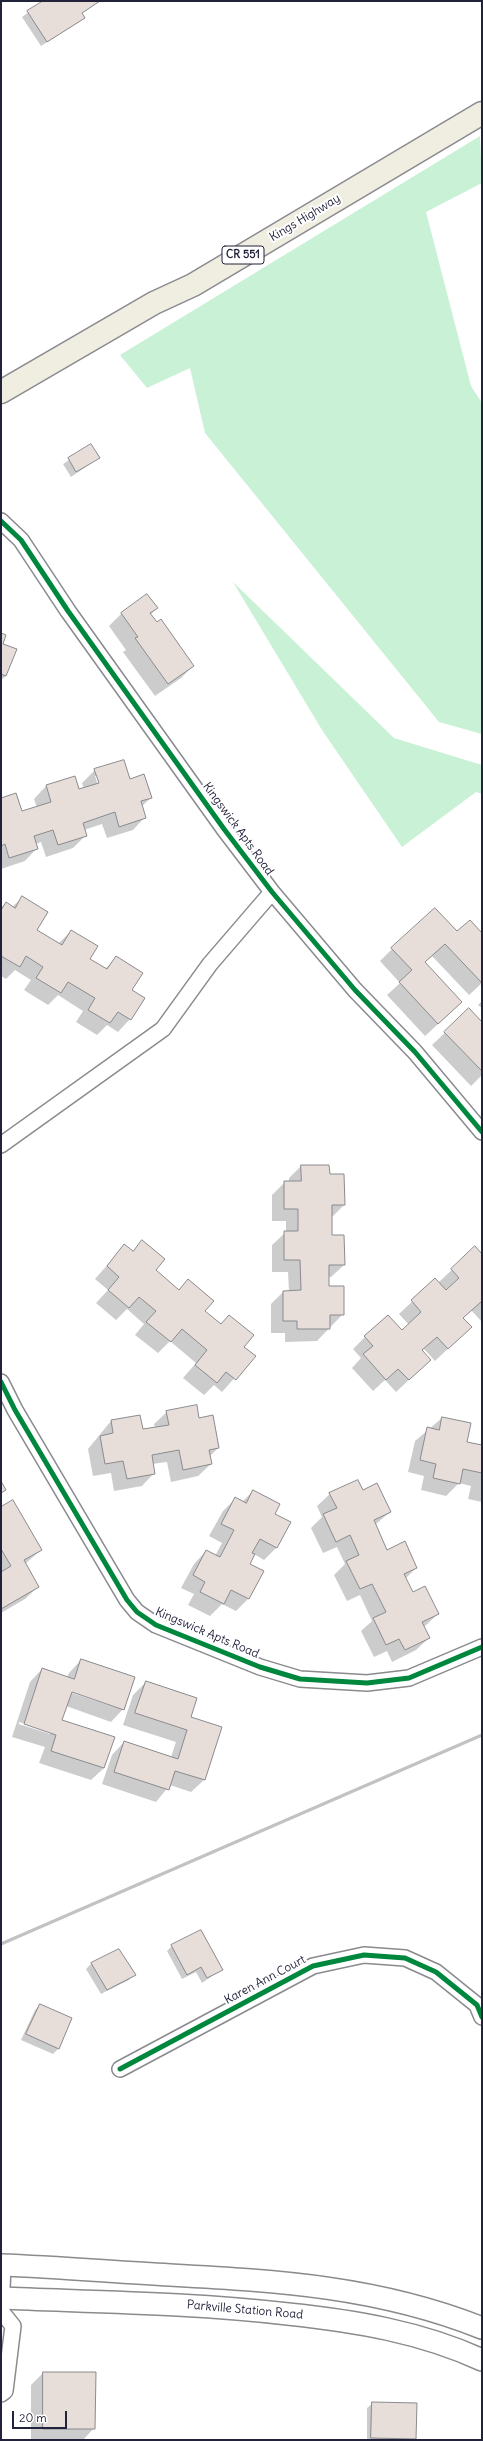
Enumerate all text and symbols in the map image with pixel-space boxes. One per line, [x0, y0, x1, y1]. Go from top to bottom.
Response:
street label: Kings Highway [267, 191, 343, 245]
road number: CR 551 [222, 246, 264, 264]
street label: Kingswick Apts Road [199, 780, 277, 878]
street label: Kingswick Apts Road [153, 1605, 261, 1661]
street label: Karen Ann Court [222, 1953, 308, 2007]
street label: Parkville Station Road [186, 2298, 304, 2322]
scale bar [14, 2403, 69, 2429]
text: 20 m [19, 2410, 47, 2425]

